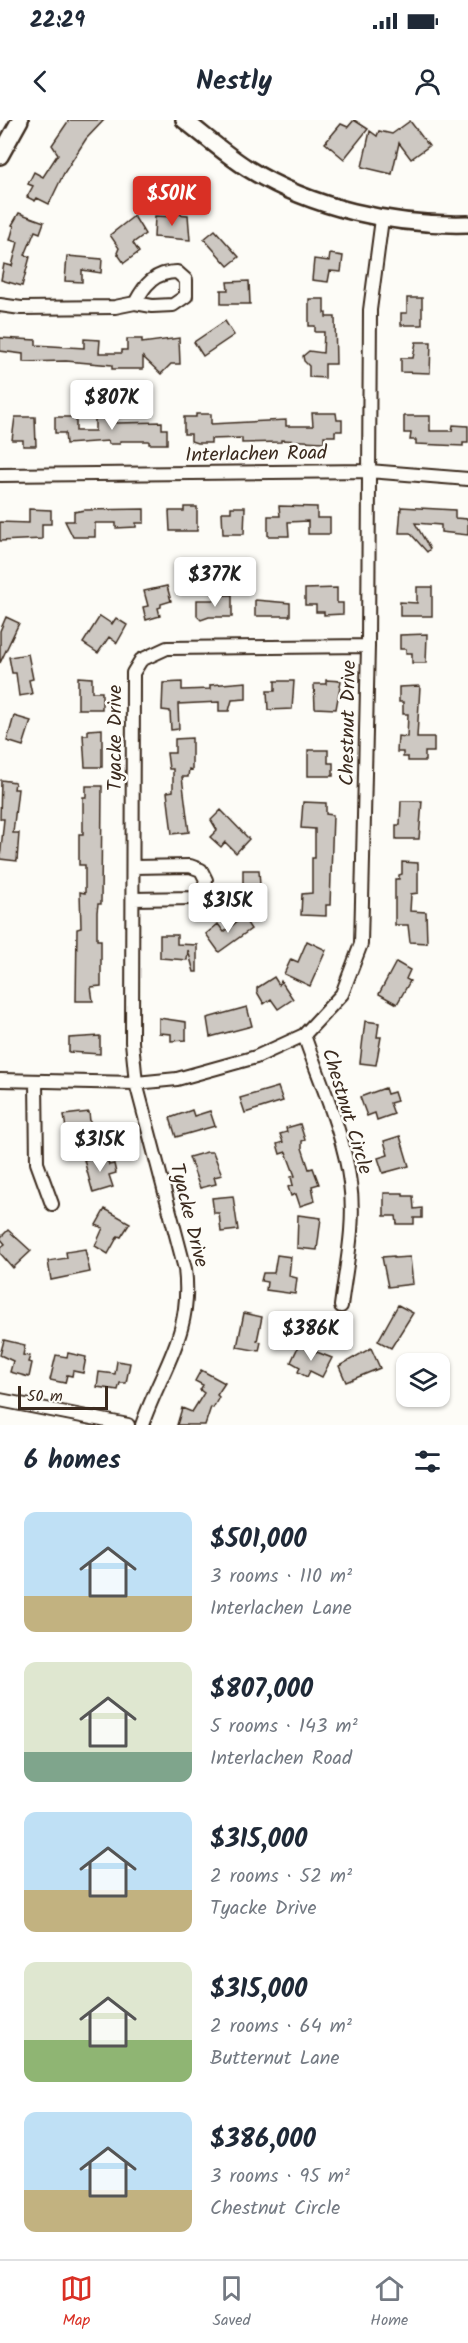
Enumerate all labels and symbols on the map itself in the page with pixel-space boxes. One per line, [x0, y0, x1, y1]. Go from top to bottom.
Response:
pin: $501K [130, 176, 214, 227]
pin: $807K [70, 380, 154, 431]
street label: Interlachen Road [185, 438, 328, 472]
pin: $377K [173, 557, 257, 608]
street label: Chestnut Drive [332, 660, 366, 786]
street label: Tyacke Drive [100, 685, 132, 791]
pin: $315K [186, 883, 270, 934]
street label: Chestnut Circle [312, 1045, 380, 1179]
pin: $315K [58, 1122, 142, 1173]
street label: Tyacke Drive [160, 1160, 216, 1271]
pin: $386K [269, 1311, 353, 1362]
scale bar [18, 1383, 108, 1410]

